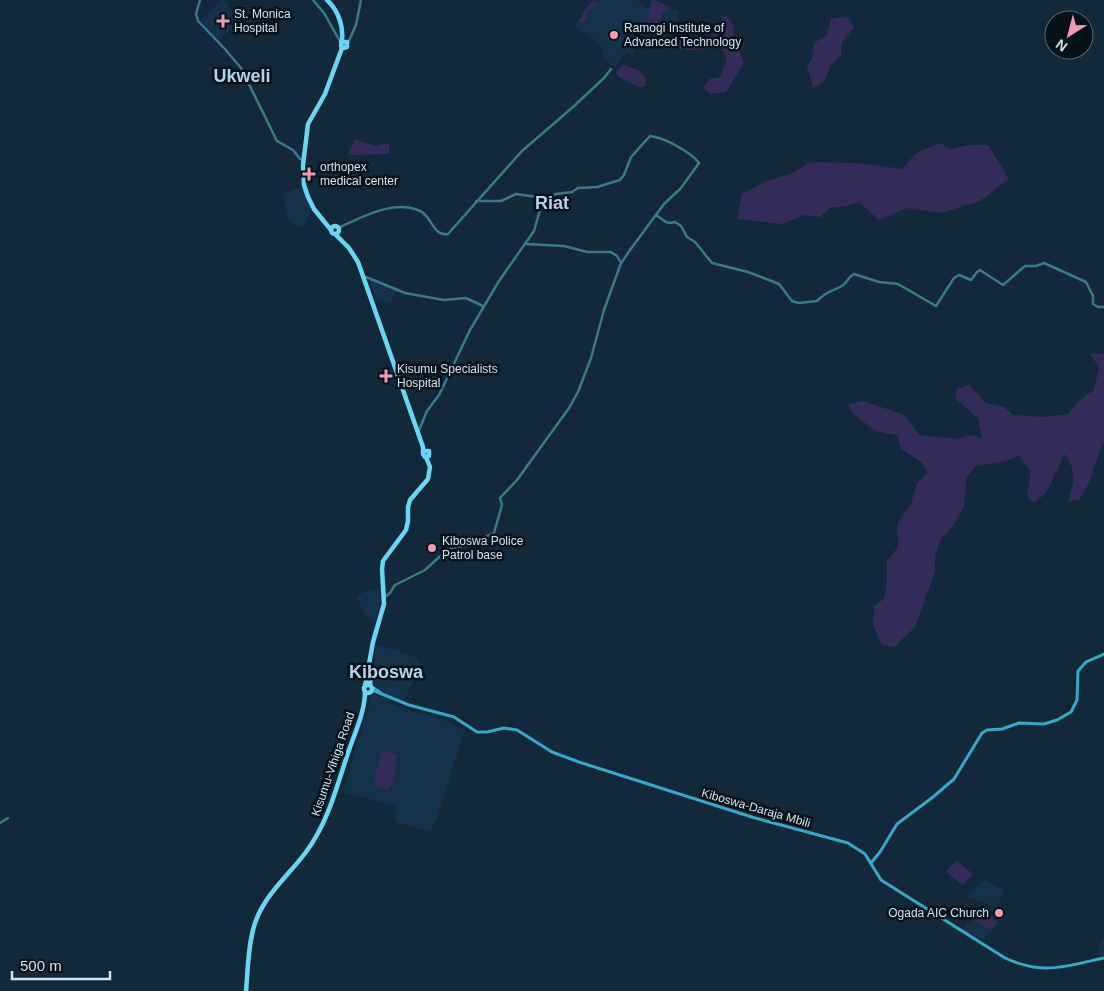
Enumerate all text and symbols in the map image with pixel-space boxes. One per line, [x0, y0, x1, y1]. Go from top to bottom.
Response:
place label: St. Monica Hospital [234, 7, 291, 35]
north arrow [1044, 10, 1094, 60]
marker: St. Monica Hospital [216, 14, 230, 28]
place label: Ramogi Institute of Advanced Technology [624, 21, 741, 49]
marker: Ramogi Institute of Advanced Technology [608, 29, 620, 41]
text: N [1053, 36, 1070, 55]
district label: Ukweli [213, 66, 271, 86]
place label: orthopex medical center [320, 160, 398, 188]
marker: orthopex medical center [302, 167, 316, 181]
district label: Riat [535, 193, 569, 213]
place label: Kisumu Specialists Hospital [397, 362, 498, 390]
marker: Kisumu Specialists Hospital [379, 369, 393, 383]
place label: Kiboswa Police Patrol base [442, 534, 524, 562]
marker: Kiboswa Police Patrol base [426, 542, 438, 554]
district label: Kiboswa [349, 662, 424, 682]
street label: Kisumu-Vihiga Road [309, 710, 357, 818]
street label: Kiboswa-Daraja Mbili [700, 786, 812, 830]
place label: Ogada AIC Church [888, 906, 989, 920]
marker: Ogada AIC Church [993, 907, 1005, 919]
scale bar [12, 948, 110, 980]
text: 500 m [20, 957, 62, 974]

